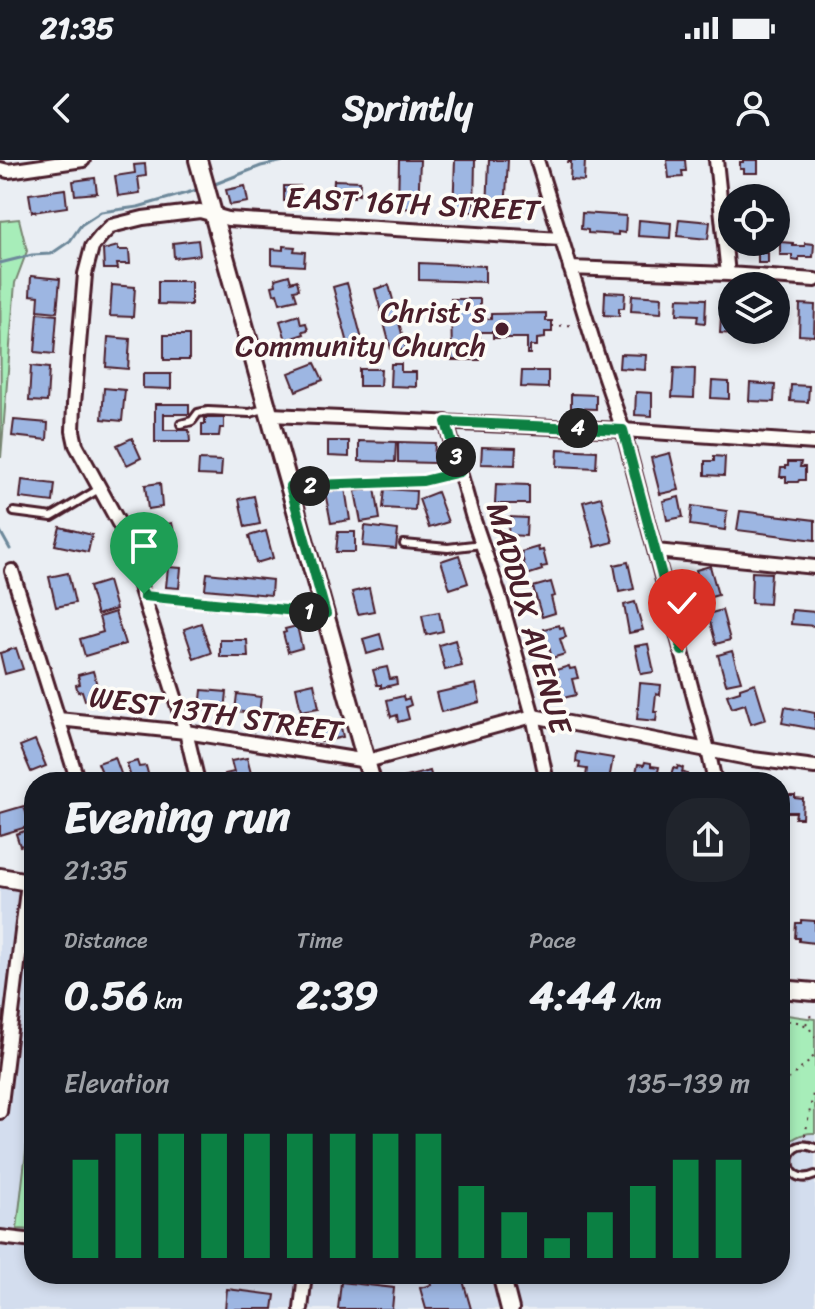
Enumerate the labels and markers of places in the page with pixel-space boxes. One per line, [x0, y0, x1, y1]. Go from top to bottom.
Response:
place label: Christ's Community Church [235, 285, 486, 373]
marker: Christ's Community Church [493, 320, 511, 338]
pin: 4 [558, 408, 598, 448]
pin: 3 [436, 437, 476, 477]
pin: 2 [290, 466, 330, 506]
pin [110, 512, 178, 594]
pin [648, 569, 716, 651]
pin: 1 [289, 592, 329, 632]

